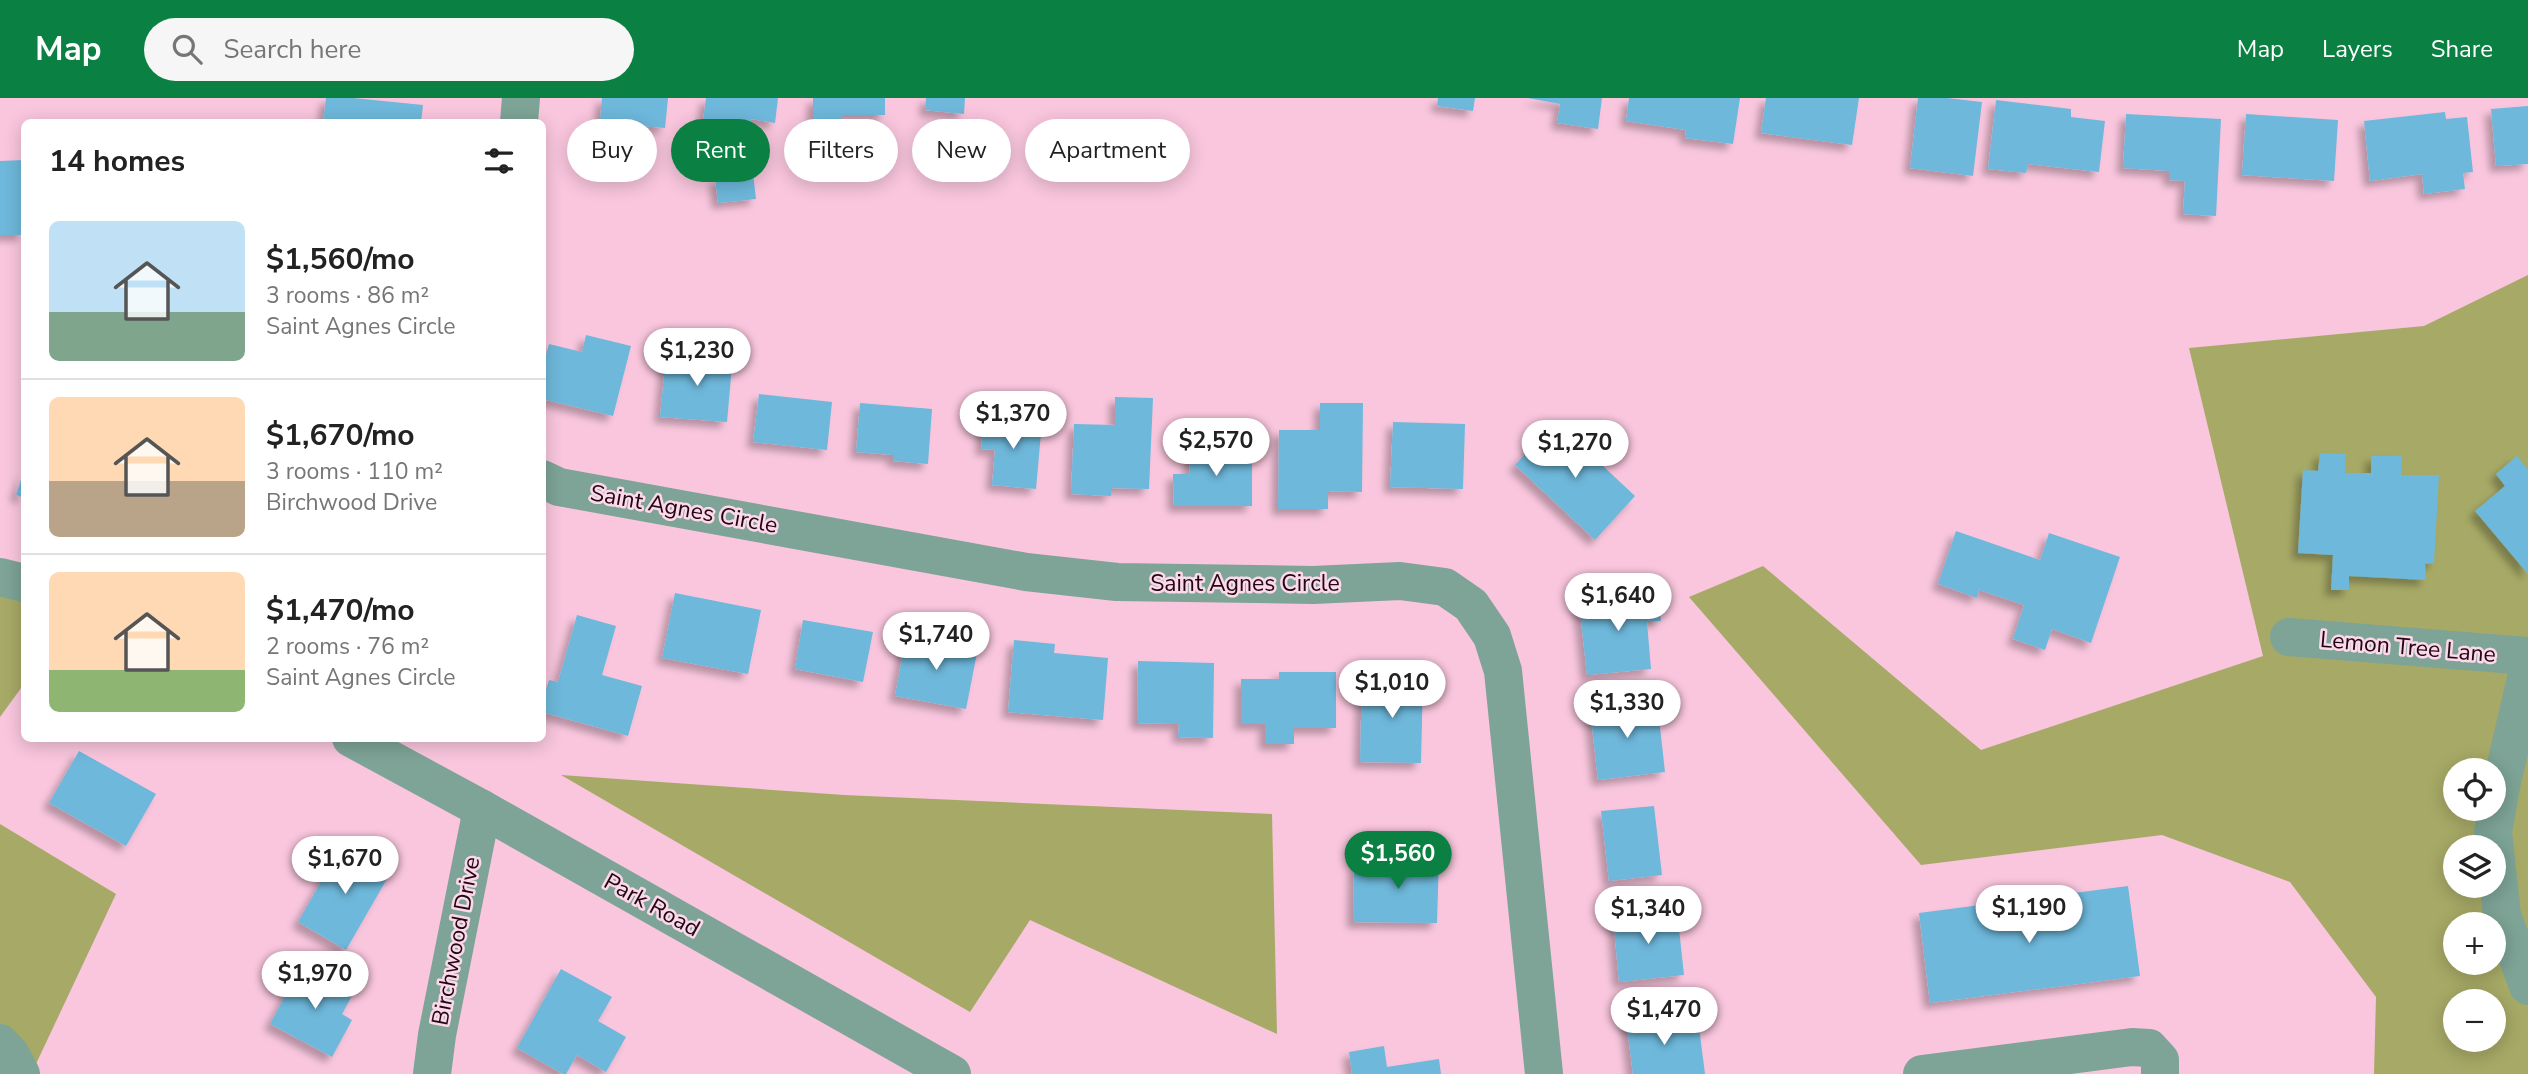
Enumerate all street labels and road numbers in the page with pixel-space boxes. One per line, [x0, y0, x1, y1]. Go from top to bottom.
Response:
street label: Saint Agnes Circle [588, 477, 780, 541]
street label: Saint Agnes Circle [1150, 568, 1340, 599]
street label: Lemon Tree Lane [2319, 624, 2497, 670]
street label: Birchwood Drive [424, 854, 488, 1028]
street label: Park Road [598, 866, 706, 944]

